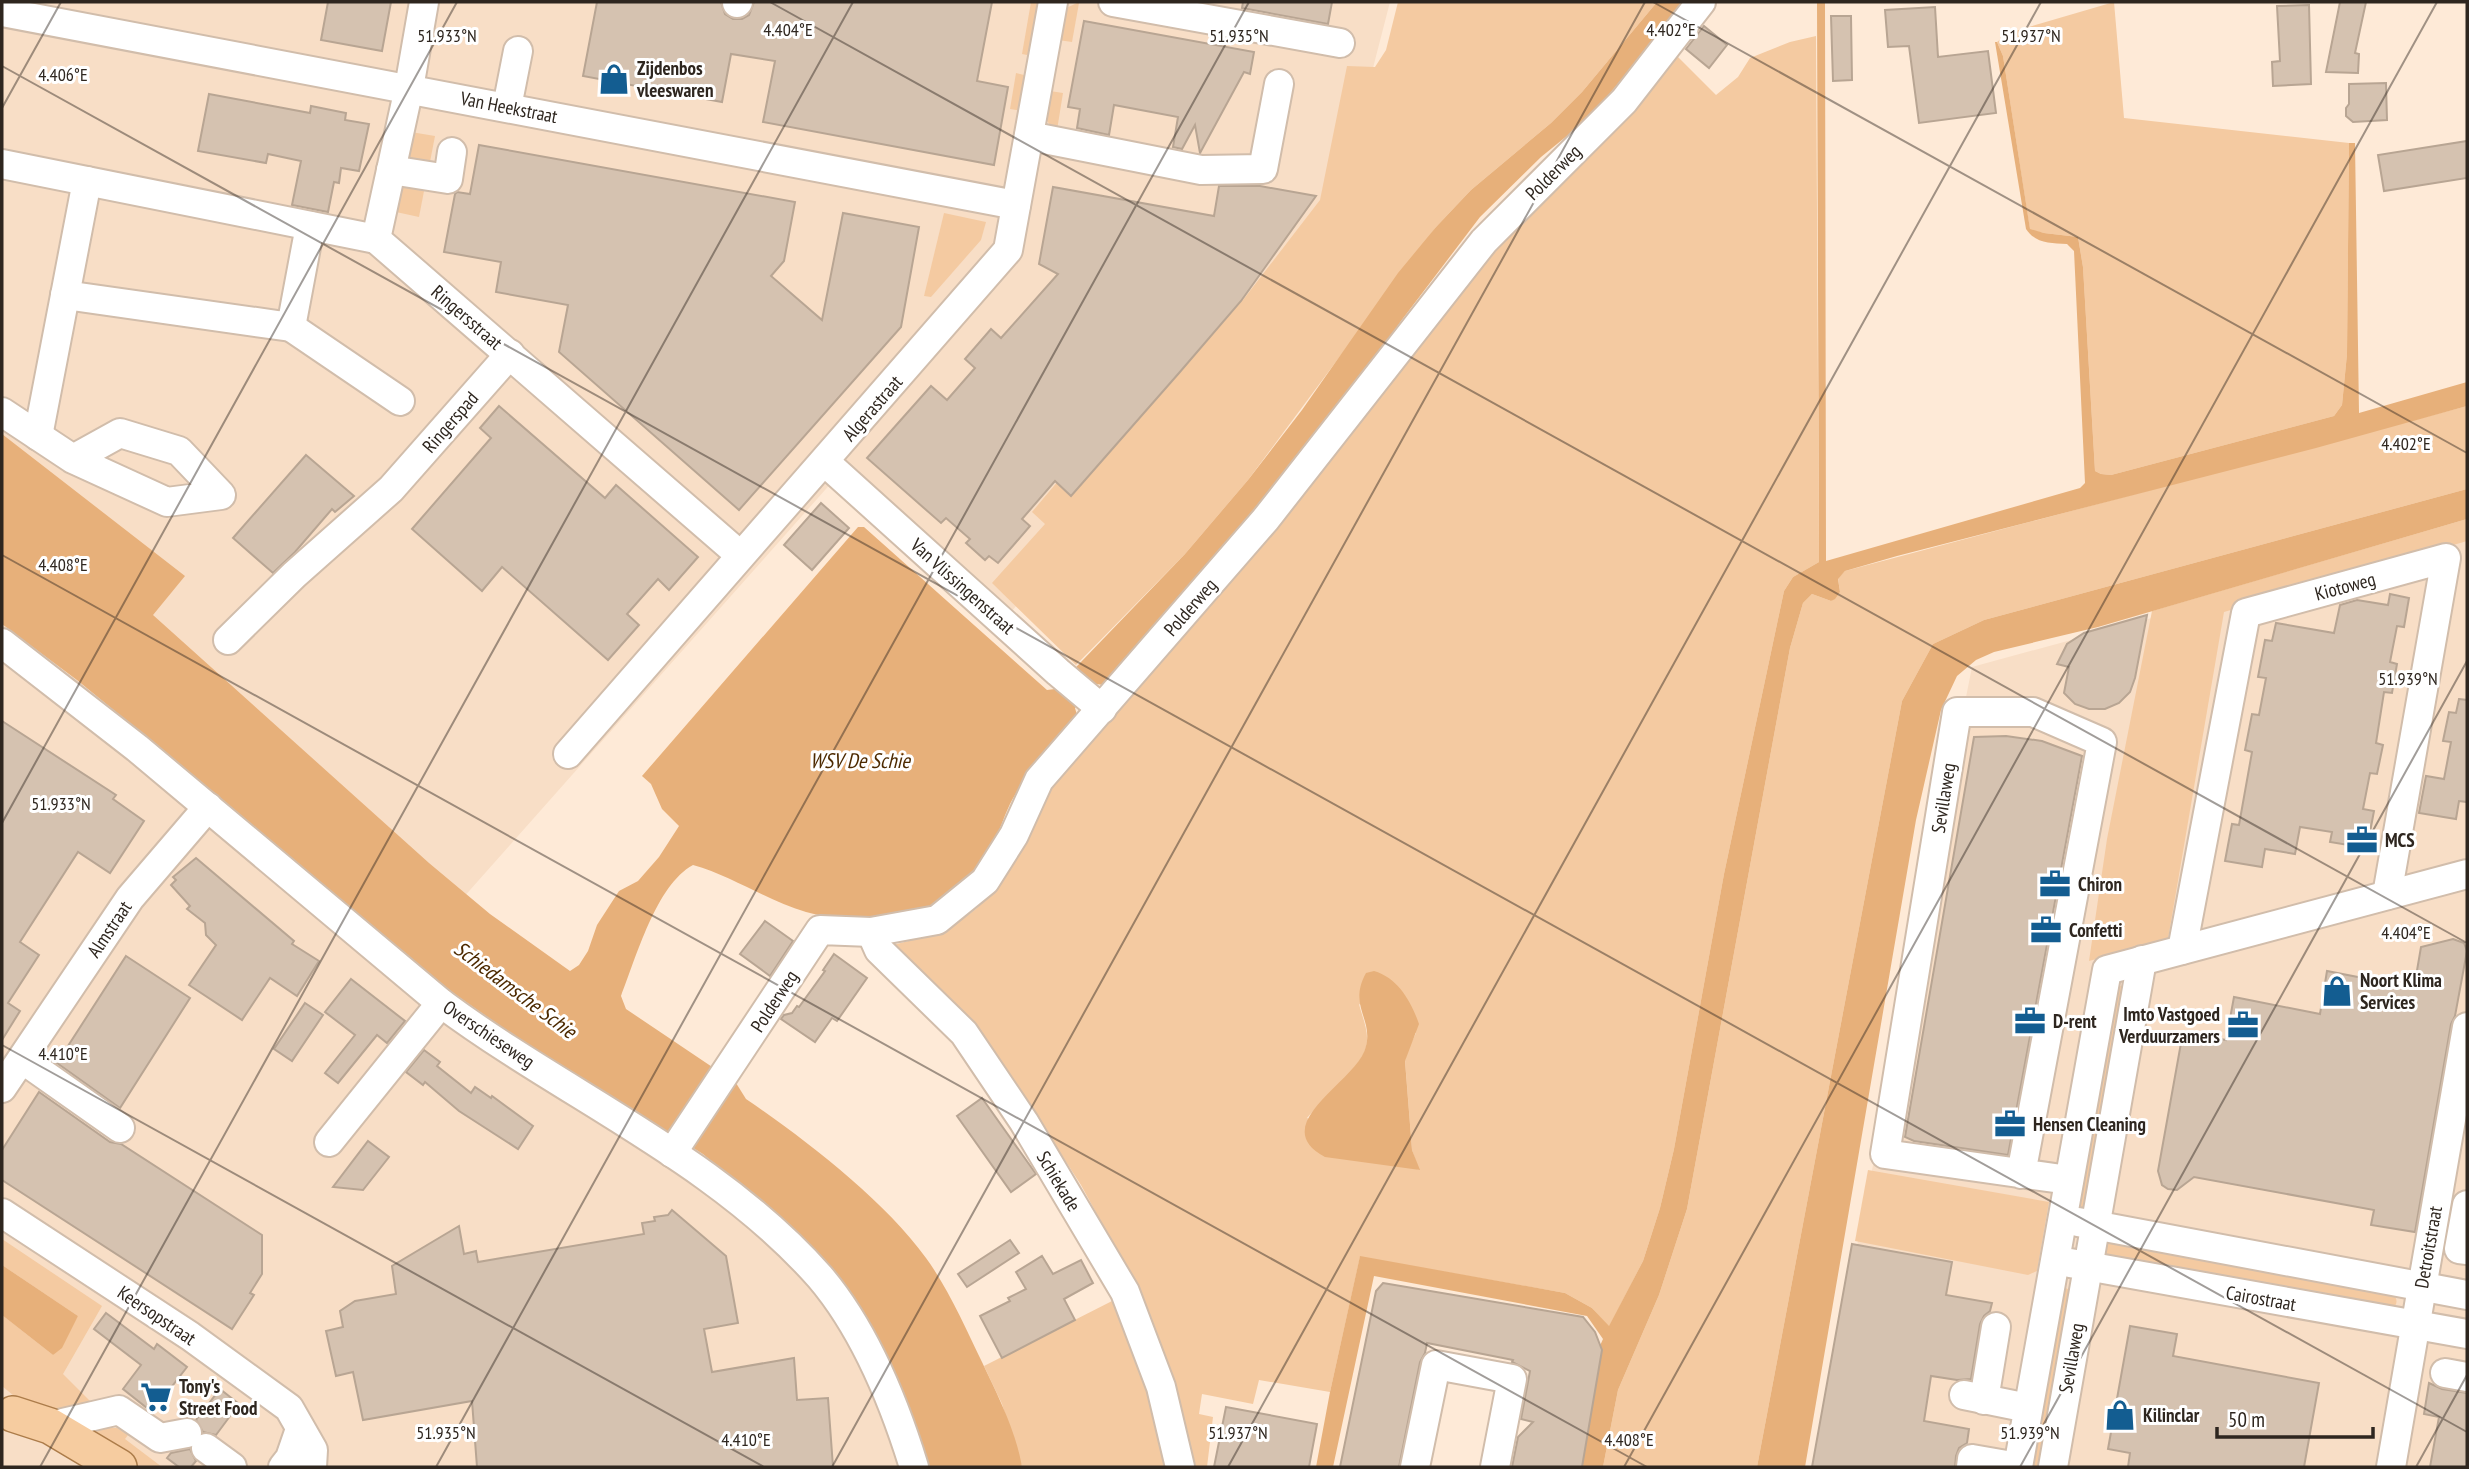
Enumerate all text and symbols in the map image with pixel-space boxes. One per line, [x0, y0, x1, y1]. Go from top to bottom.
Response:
text: 4.404°E [763, 18, 813, 41]
text: 4.402°E [1646, 18, 1696, 41]
text: 51.933°N [417, 24, 477, 47]
text: 51.935°N [1209, 24, 1269, 47]
text: 51.937°N [2001, 24, 2061, 47]
place label: Zijdenbos vleeswaren [636, 56, 714, 102]
shop icon: Zijdenbos vleeswaren [597, 62, 631, 96]
text: 4.406°E [38, 63, 88, 86]
street label: Van Heekstraat [457, 86, 560, 128]
street label: Polderweg [1520, 139, 1586, 205]
street label: Ringersstraat [426, 280, 508, 355]
street label: Algerastraat [837, 370, 908, 446]
street label: Ringerspad [417, 386, 483, 458]
text: 4.402°E [2381, 432, 2431, 455]
street label: Van Vlissingenstraat [905, 532, 1021, 640]
text: 4.408°E [38, 553, 88, 576]
street label: Kiotoweg [2312, 566, 2378, 606]
street label: Polderweg [1158, 573, 1222, 641]
text: 51.939°N [2378, 667, 2438, 690]
water label: WSV De Schie [810, 747, 911, 774]
street label: Sevillaweg [1926, 761, 1960, 835]
text: 51.933°N [31, 792, 91, 815]
office icon: MCS [2345, 823, 2379, 857]
place label: MCS [2385, 828, 2415, 852]
office icon: Chiron [2038, 867, 2072, 901]
place label: Chiron [2078, 872, 2122, 896]
street label: Almstraat [81, 896, 137, 962]
office icon: Confetti [2029, 913, 2063, 947]
place label: Confetti [2069, 918, 2123, 942]
text: 4.404°E [2381, 921, 2431, 944]
water label: Schiedamsche Schie [449, 935, 583, 1045]
street label: Polderweg [745, 966, 803, 1036]
place label: Noort Klima Services [2360, 968, 2442, 1014]
shop icon: Noort Klima Services [2320, 974, 2354, 1008]
street label: Overschieseweg [439, 995, 539, 1073]
place label: Imto Vastgoed Verduurzamers [2118, 1002, 2220, 1048]
office icon: D-rent [2013, 1004, 2047, 1038]
office icon: Imto Vastgoed Verduurzamers [2226, 1008, 2260, 1042]
place label: D-rent [2053, 1009, 2097, 1033]
text: 4.410°E [38, 1042, 88, 1065]
office icon: Hensen Cleaning [1993, 1107, 2027, 1141]
place label: Hensen Cleaning [2033, 1112, 2146, 1136]
street label: Schiekade [1032, 1146, 1086, 1216]
street label: Detroitstraat [2409, 1203, 2447, 1290]
street label: Keersopstraat [113, 1280, 201, 1350]
street label: Cairostraat [2224, 1280, 2299, 1316]
street label: Sevillaweg [2053, 1321, 2089, 1395]
place label: Tony's Street Food [179, 1374, 257, 1420]
supermarket icon: Tony's Street Food [139, 1380, 173, 1414]
scale bar [2217, 1396, 2373, 1440]
shop icon: Kilinclar [2103, 1398, 2137, 1432]
place label: Kilinclar [2143, 1403, 2200, 1427]
text: 50 m [2228, 1406, 2265, 1433]
text: 51.935°N [416, 1421, 476, 1444]
text: 51.937°N [1208, 1421, 1268, 1444]
text: 51.939°N [2000, 1421, 2060, 1444]
text: 4.410°E [721, 1428, 771, 1451]
text: 4.408°E [1604, 1428, 1654, 1451]

